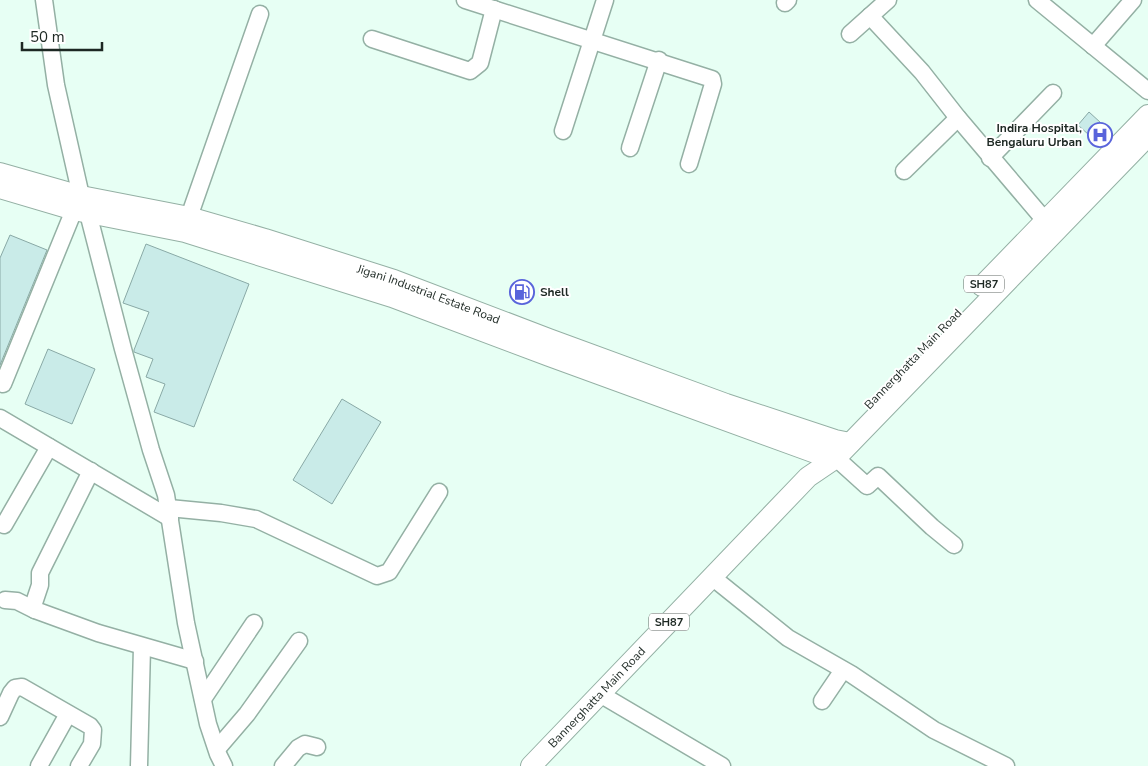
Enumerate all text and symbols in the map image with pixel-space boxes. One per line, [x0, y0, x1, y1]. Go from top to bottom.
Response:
scale bar [22, 20, 102, 52]
text: 50 m [30, 27, 65, 47]
place label: Indira Hospital, Bengaluru Urban [986, 120, 1082, 150]
hospital icon: Indira Hospital, Bengaluru Urban [1087, 122, 1113, 148]
street label: Jigani Industrial Estate Road [354, 260, 502, 328]
road number: SH87 [964, 276, 1004, 292]
fuel station icon: Shell [509, 279, 535, 305]
place label: Shell [540, 284, 569, 300]
street label: Bannerghatta Main Road [861, 305, 965, 413]
road number: SH87 [649, 614, 689, 630]
street label: Bannerghatta Main Road [545, 643, 649, 751]

